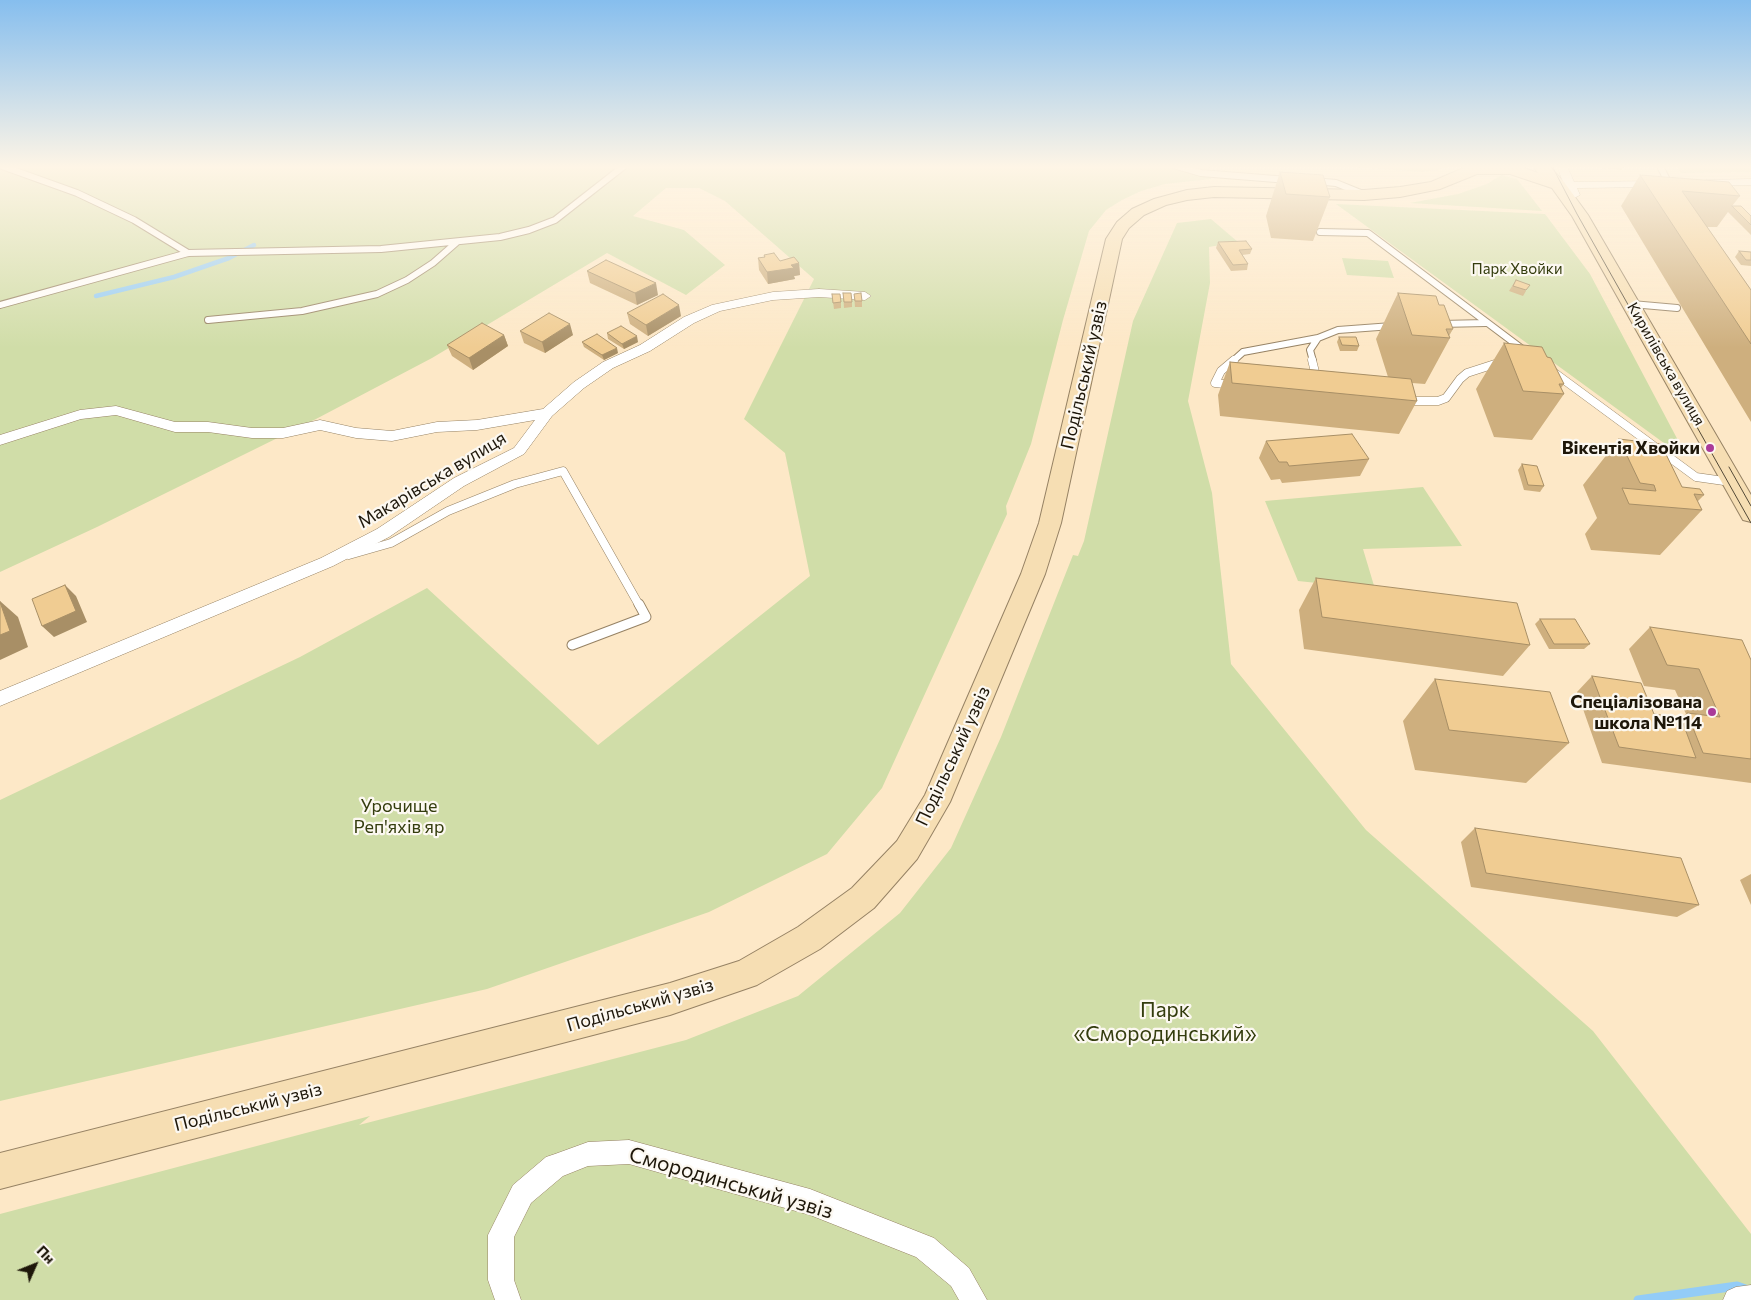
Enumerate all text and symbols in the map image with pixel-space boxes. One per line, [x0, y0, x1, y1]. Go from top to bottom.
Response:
park label: Парк Хвойки [1472, 260, 1562, 278]
street label: Подільський узвіз [1056, 299, 1112, 451]
street label: Кирилівська вулиця [1623, 299, 1709, 429]
street label: Макарівська вулиця [354, 427, 510, 533]
place label: Вікентія Хвойки [1562, 437, 1700, 459]
marker: Вікентія Хвойки [1704, 442, 1716, 454]
street label: Подільський узвіз [911, 683, 995, 829]
place label: Спеціалізована школа №114 [1570, 691, 1702, 734]
marker: Спеціалізована школа №114 [1706, 706, 1718, 718]
park label: Урочище Реп'яхів яр [354, 795, 444, 838]
street label: Подільський узвіз [564, 974, 716, 1036]
park label: Парк «Смородинський» [1073, 997, 1257, 1047]
street label: Подільський узвіз [172, 1078, 324, 1136]
street label: Смородинський узвіз [626, 1142, 836, 1224]
north arrow [10, 1240, 60, 1290]
text: Пн [34, 1242, 59, 1267]

